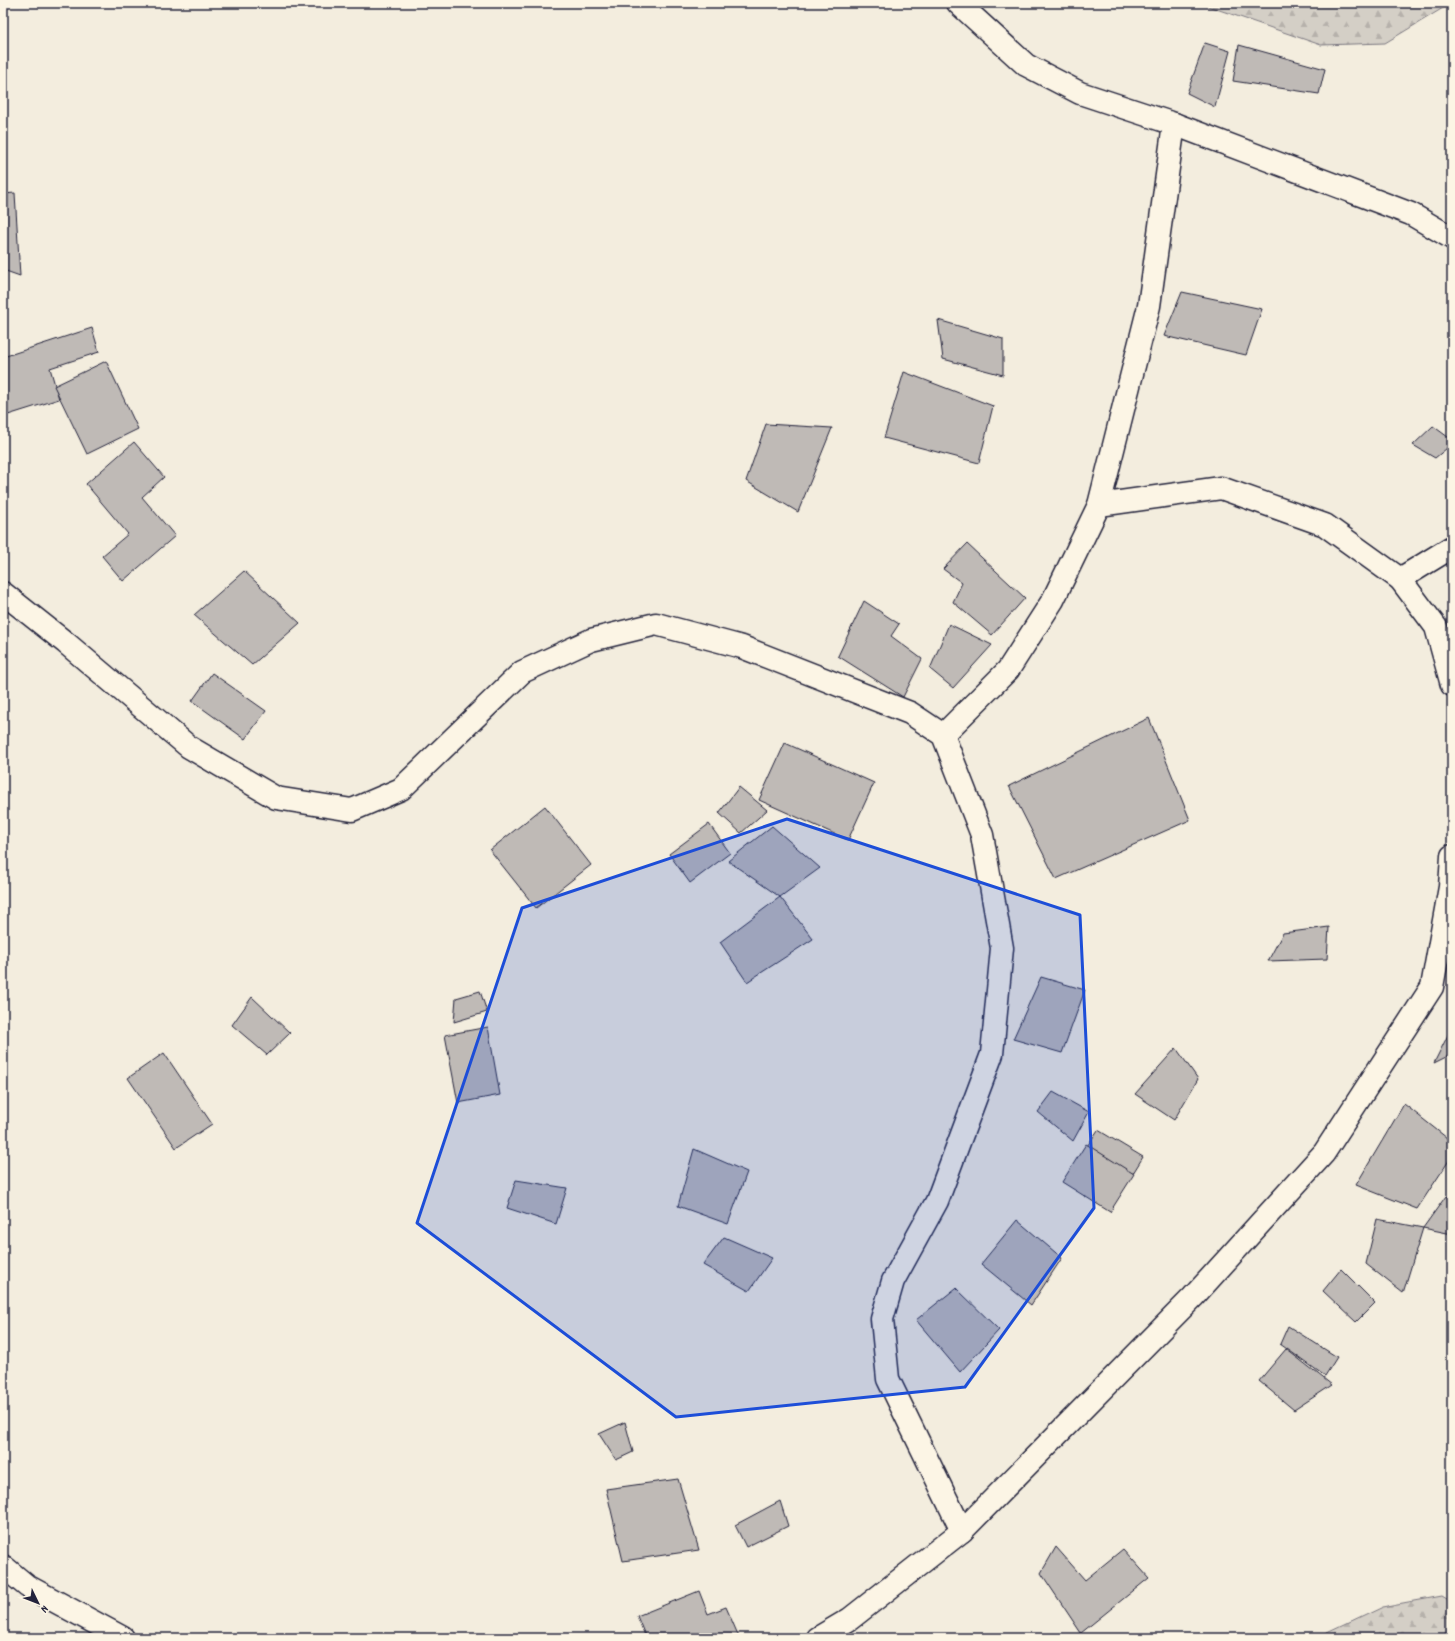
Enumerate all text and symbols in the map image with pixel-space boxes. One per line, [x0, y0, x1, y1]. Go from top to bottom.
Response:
north arrow [18, 1583, 58, 1623]
text: N [36, 1601, 52, 1616]

